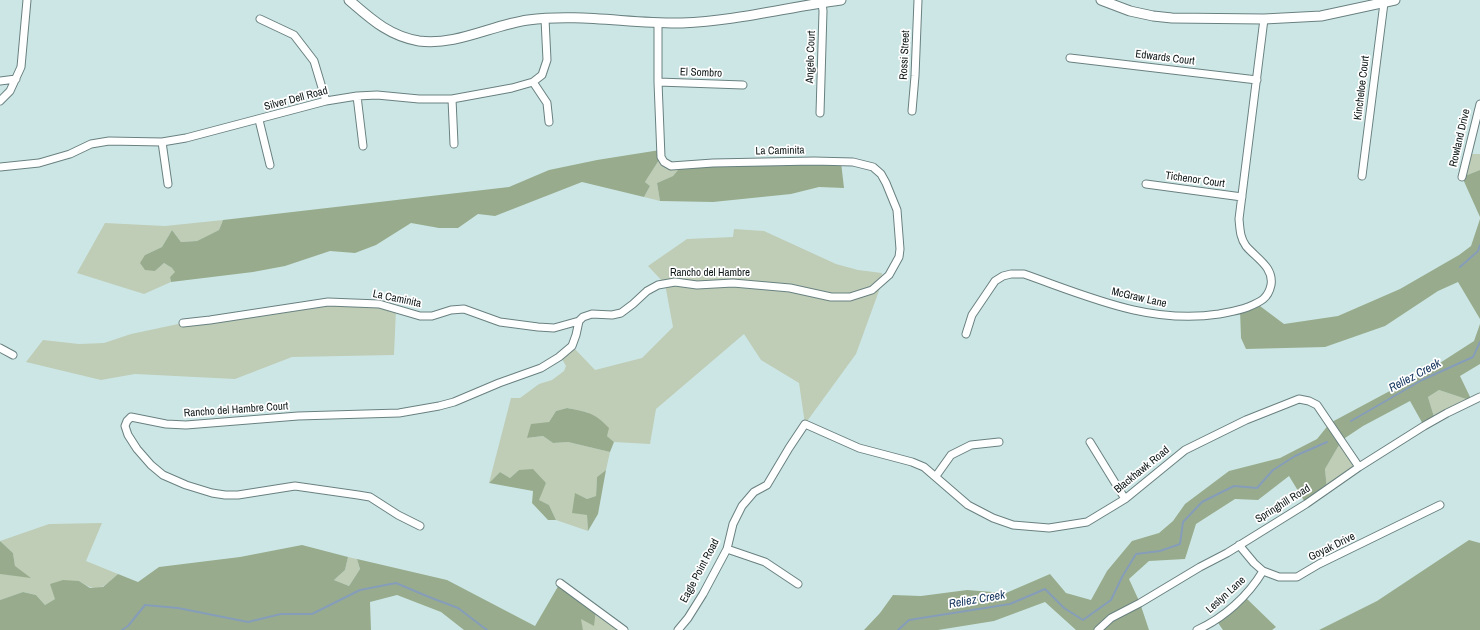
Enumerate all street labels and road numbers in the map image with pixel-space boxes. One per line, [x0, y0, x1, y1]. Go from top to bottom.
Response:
street label: Angelo Court [803, 30, 819, 84]
street label: Rossi Street [897, 30, 913, 80]
street label: Edwards Court [1135, 48, 1195, 68]
street label: Kincheloe Court [1352, 55, 1372, 121]
street label: El Sombro [680, 66, 722, 80]
street label: Silver Dell Road [263, 84, 329, 114]
street label: Rowland Drive [1447, 108, 1473, 168]
street label: La Caminita [755, 144, 805, 158]
street label: Tichenor Court [1164, 169, 1226, 191]
street label: Rancho del Hambre [670, 266, 750, 280]
street label: McGraw Lane [1110, 285, 1168, 311]
street label: La Caminita [372, 287, 422, 311]
street label: Rancho del Hambre Court [183, 400, 289, 420]
street label: Blackhawk Road [1112, 444, 1172, 496]
street label: Springhill Road [1253, 482, 1313, 526]
street label: Goyak Drive [1307, 530, 1357, 564]
street label: Eagle Point Road [678, 537, 722, 605]
street label: Leslyn Lane [1204, 574, 1248, 616]

